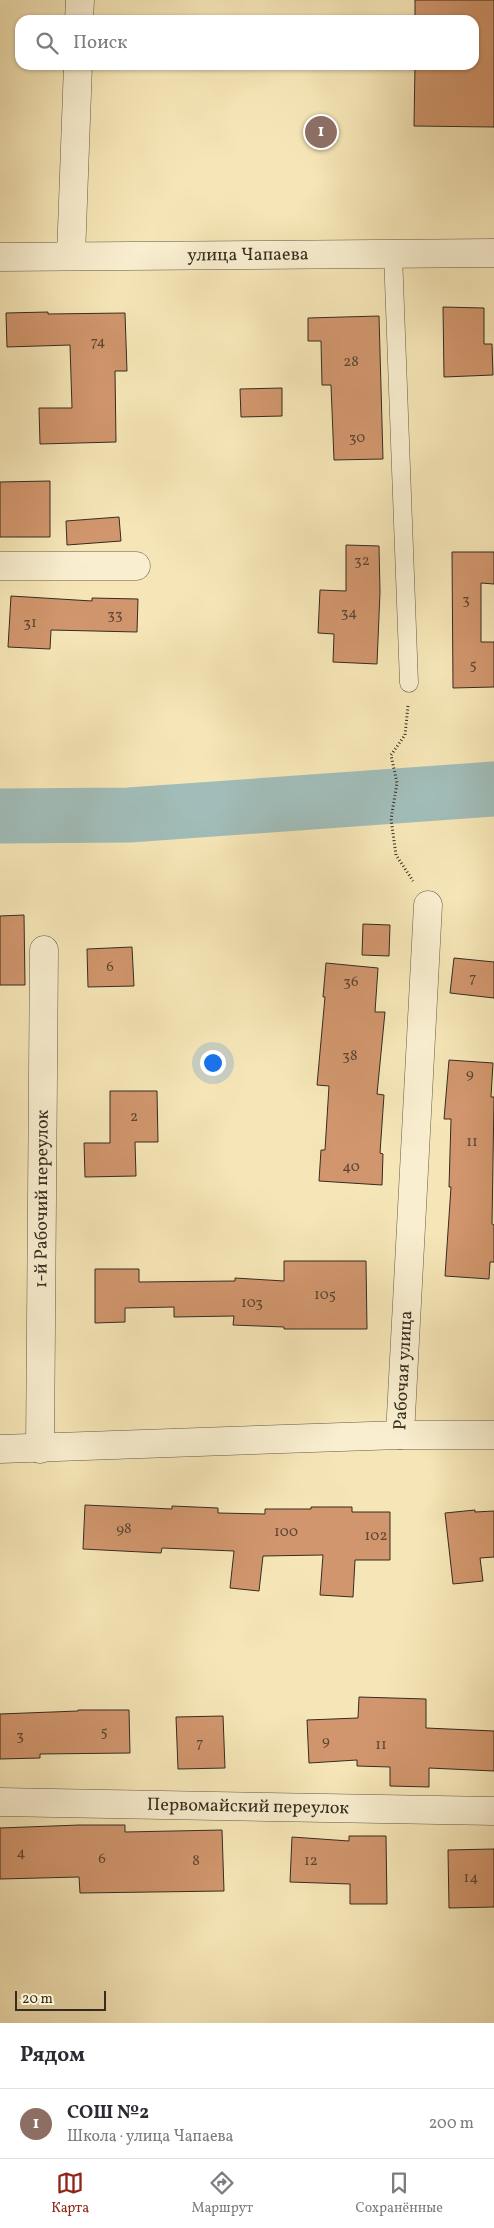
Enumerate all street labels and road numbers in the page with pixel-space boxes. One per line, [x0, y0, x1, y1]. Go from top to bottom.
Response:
street label: улица Чапаева [187, 242, 309, 268]
street label: 1-й Рабочий переулок [29, 1109, 55, 1288]
street label: Рабочая улица [388, 1310, 419, 1431]
street label: Первомайский переулок [147, 1792, 350, 1821]

